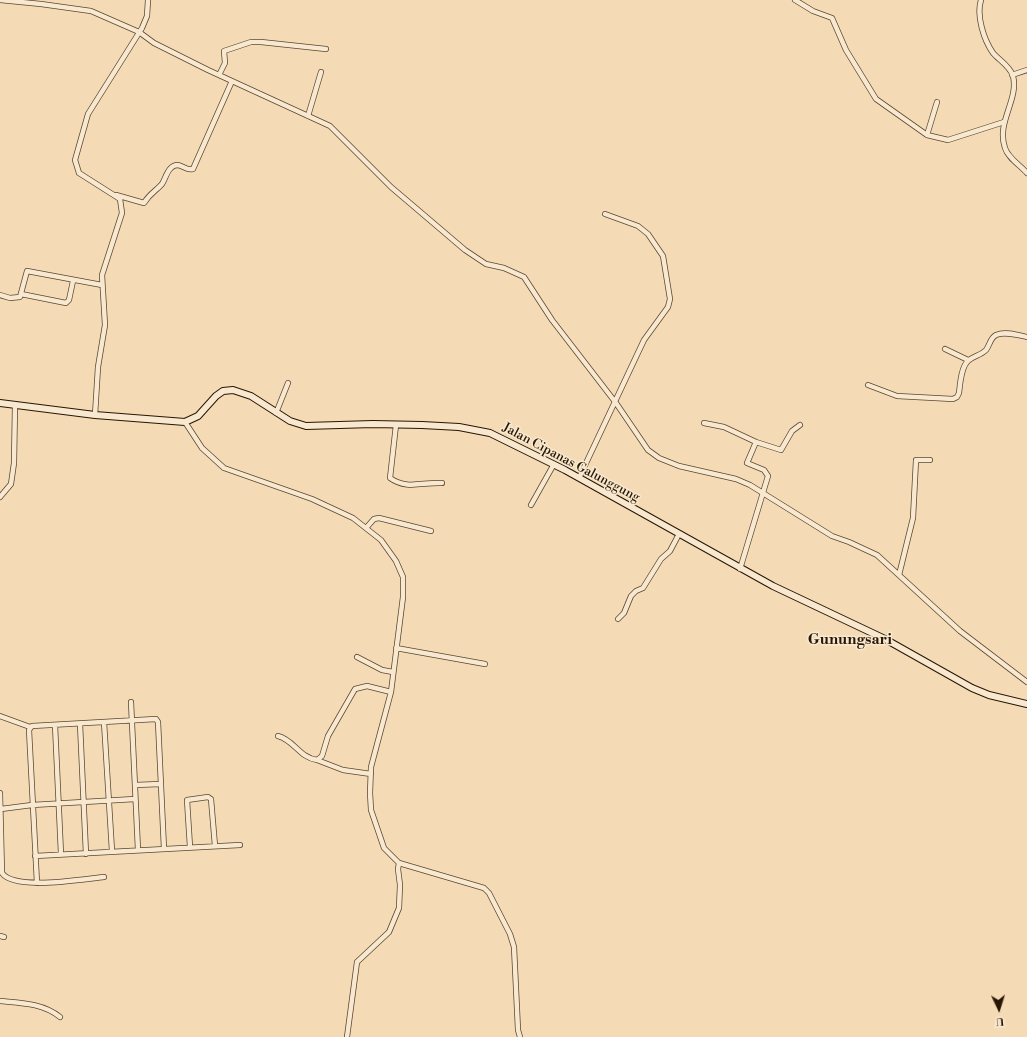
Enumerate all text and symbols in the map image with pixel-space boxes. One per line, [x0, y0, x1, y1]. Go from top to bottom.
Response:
street label: Jalan Cipanas Galunggung [500, 420, 642, 506]
district label: Gunungsari [808, 631, 892, 649]
north arrow [979, 989, 1019, 1029]
text: U [995, 1014, 1005, 1028]

